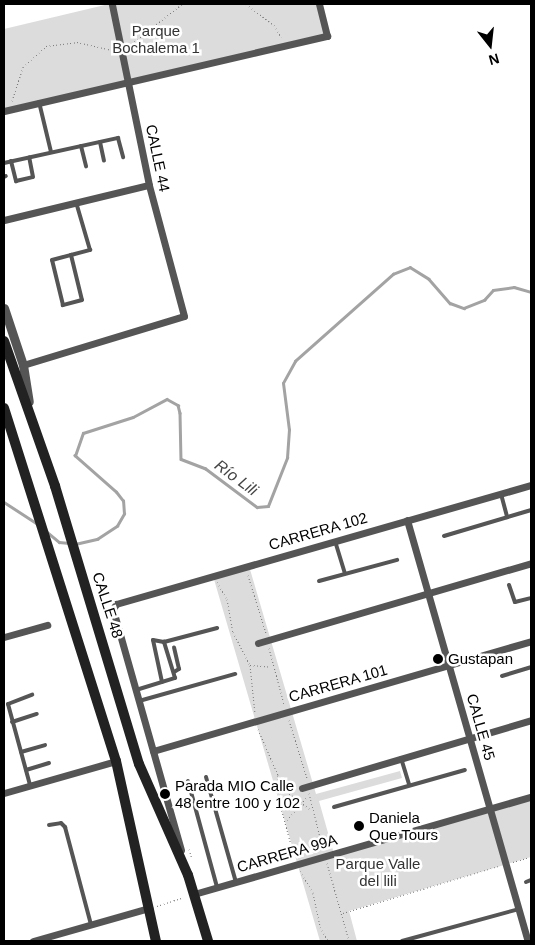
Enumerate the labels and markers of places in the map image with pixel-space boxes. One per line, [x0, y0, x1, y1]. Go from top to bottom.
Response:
place label: Gustapan [448, 650, 513, 668]
marker: Gustapan [432, 653, 444, 665]
place label: Parada MIO Calle 48 entre 100 y 102 [175, 776, 300, 811]
marker: Parada MIO Calle 48 entre 100 y 102 [159, 788, 171, 800]
place label: Daniela Que Tours [369, 808, 438, 843]
marker: Daniela Que Tours [353, 820, 365, 832]

